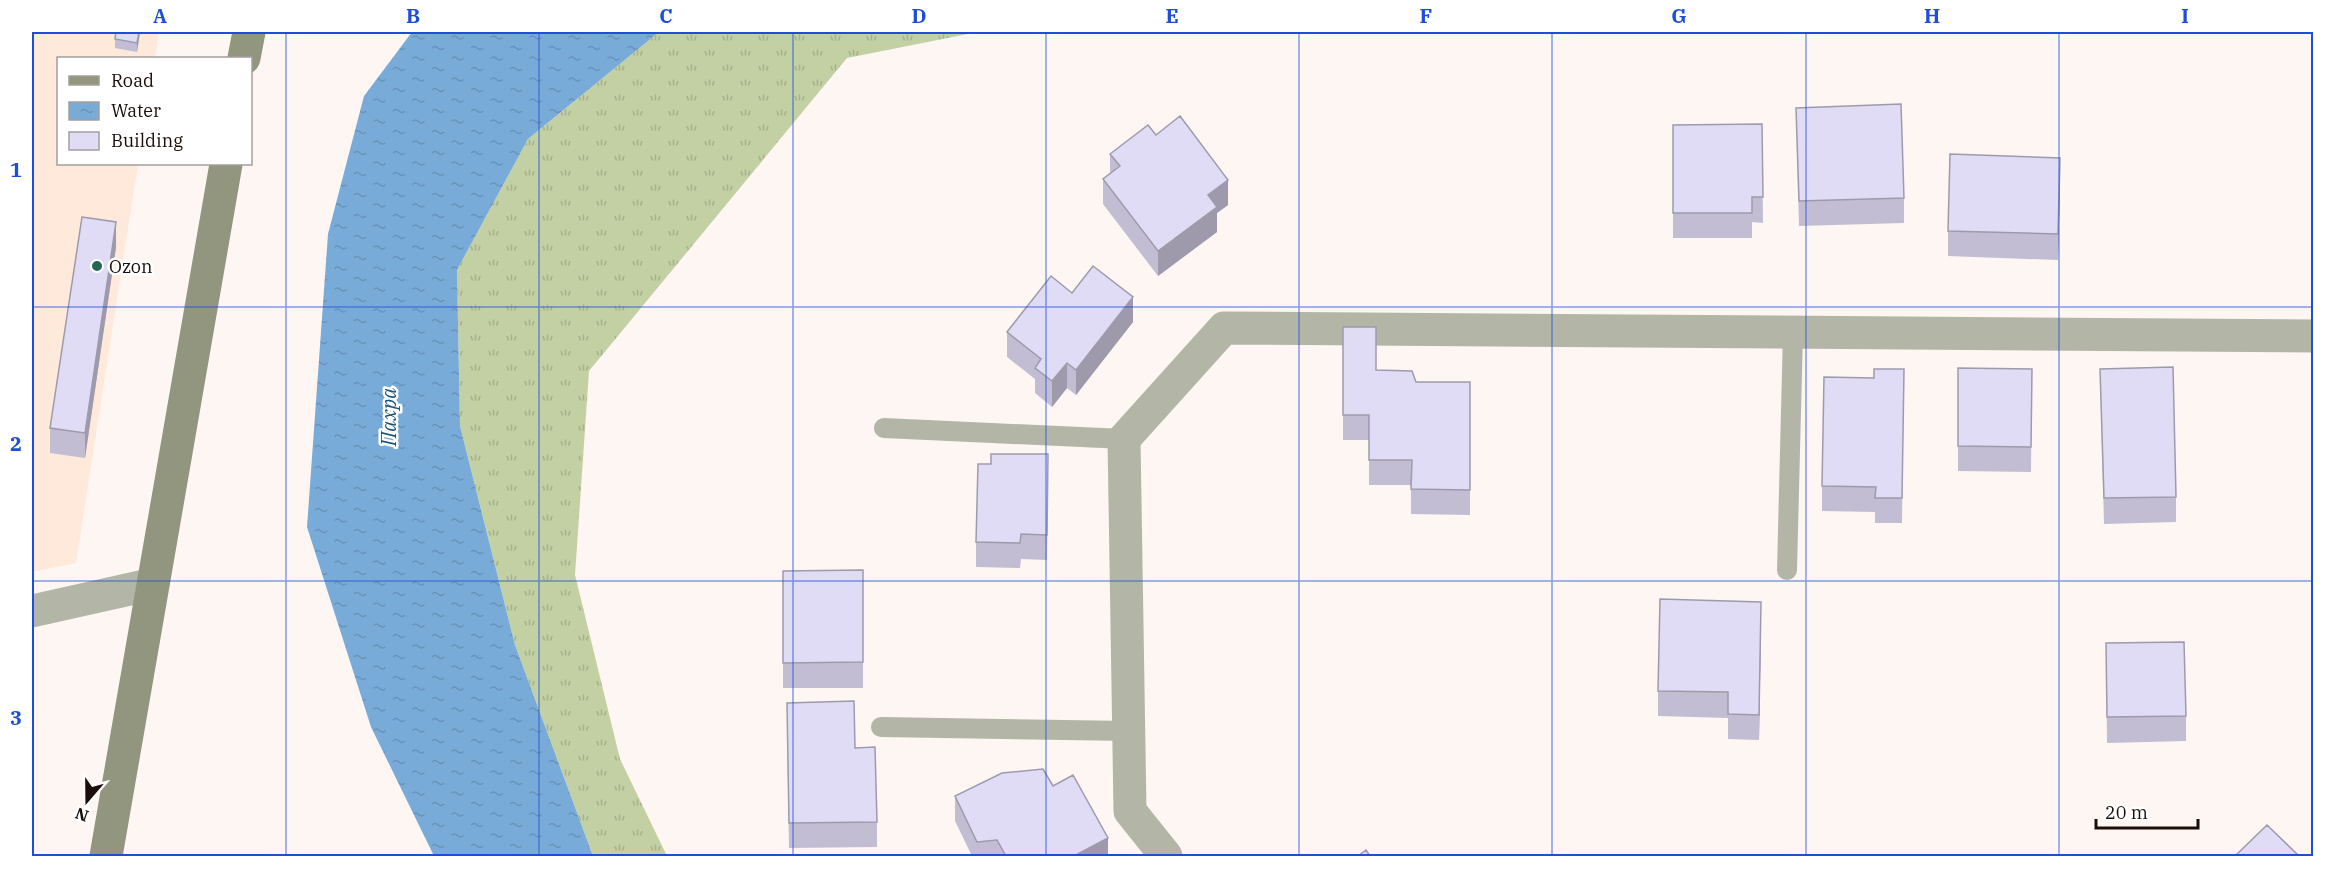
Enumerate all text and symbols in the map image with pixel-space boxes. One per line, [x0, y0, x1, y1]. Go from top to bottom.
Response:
text: A [153, 2, 167, 29]
text: B [406, 2, 420, 29]
text: C [659, 2, 673, 29]
text: D [911, 2, 927, 29]
text: E [1165, 2, 1179, 29]
text: F [1420, 2, 1432, 29]
text: G [1671, 2, 1687, 29]
text: H [1924, 2, 1940, 29]
text: I [2181, 2, 2189, 29]
legend [57, 57, 252, 165]
text: Road [111, 69, 154, 92]
text: Water [111, 99, 161, 122]
text: Building [111, 129, 183, 152]
text: 1 [10, 156, 22, 183]
place label: Ozon [109, 255, 153, 278]
marker: Ozon [90, 259, 104, 273]
water label: Пахра [375, 388, 402, 447]
text: 2 [10, 430, 22, 457]
text: 3 [10, 704, 22, 731]
north arrow [57, 771, 117, 831]
scale bar [2096, 792, 2198, 830]
text: 20 m [2105, 801, 2148, 824]
text: N [73, 804, 91, 827]

